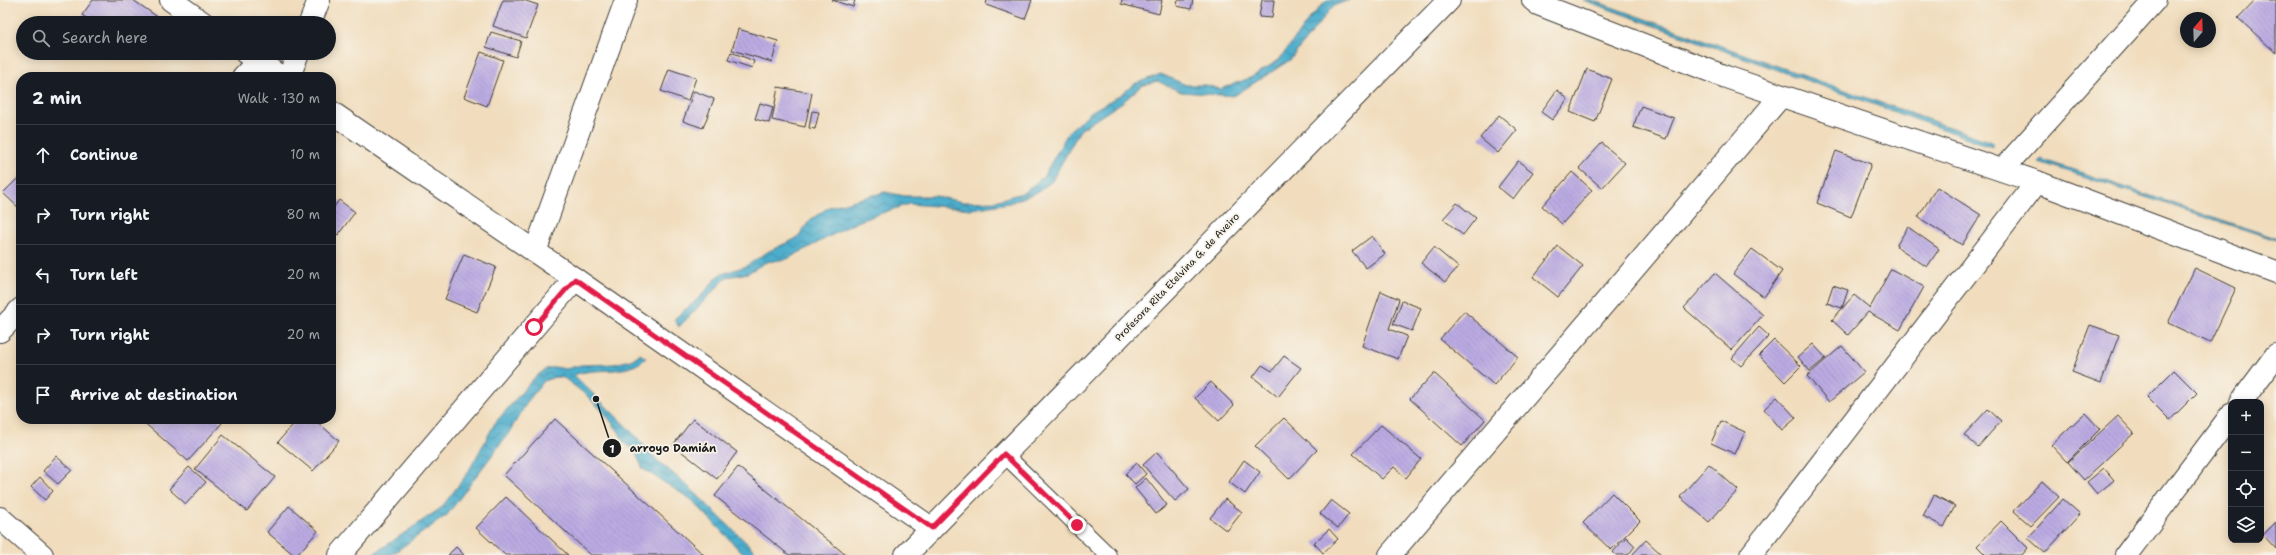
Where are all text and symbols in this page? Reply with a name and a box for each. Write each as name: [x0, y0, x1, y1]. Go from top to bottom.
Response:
north arrow: [2180, 12, 2216, 48]
search box: [16, 16, 336, 60]
icon: search: [30, 27, 52, 49]
text: Search here: [62, 28, 148, 48]
text: 2 min: [32, 87, 82, 109]
text: Walk · 130 m: [238, 90, 320, 107]
icon: ahead: [32, 144, 54, 166]
text: Continue: [70, 145, 138, 165]
text: 10 m: [290, 146, 320, 163]
icon: right: [32, 204, 54, 226]
text: Turn right: [70, 205, 150, 225]
text: 80 m: [286, 206, 320, 223]
street label: Profesora Rita Etelvina G. de Aveiro: [1112, 210, 1242, 344]
icon: left: [32, 264, 54, 286]
text: Turn left: [70, 265, 138, 285]
text: 20 m: [287, 266, 320, 283]
route start: [525, 318, 543, 336]
icon: right: [32, 324, 54, 346]
text: Turn right: [70, 325, 150, 345]
text: 20 m: [287, 326, 320, 343]
icon: arrive: [32, 384, 54, 406]
text: Arrive at destination: [70, 385, 238, 405]
map controls: [2228, 399, 2264, 543]
button: +: [2228, 399, 2264, 435]
button: −: [2228, 435, 2264, 471]
callout: arroyo Damián: [602, 437, 724, 460]
text: 1: [609, 441, 615, 457]
text: arroyo Damián: [630, 441, 717, 456]
button: locate: [2228, 471, 2264, 507]
button: layers: [2228, 507, 2264, 543]
route end: [1068, 516, 1086, 534]

